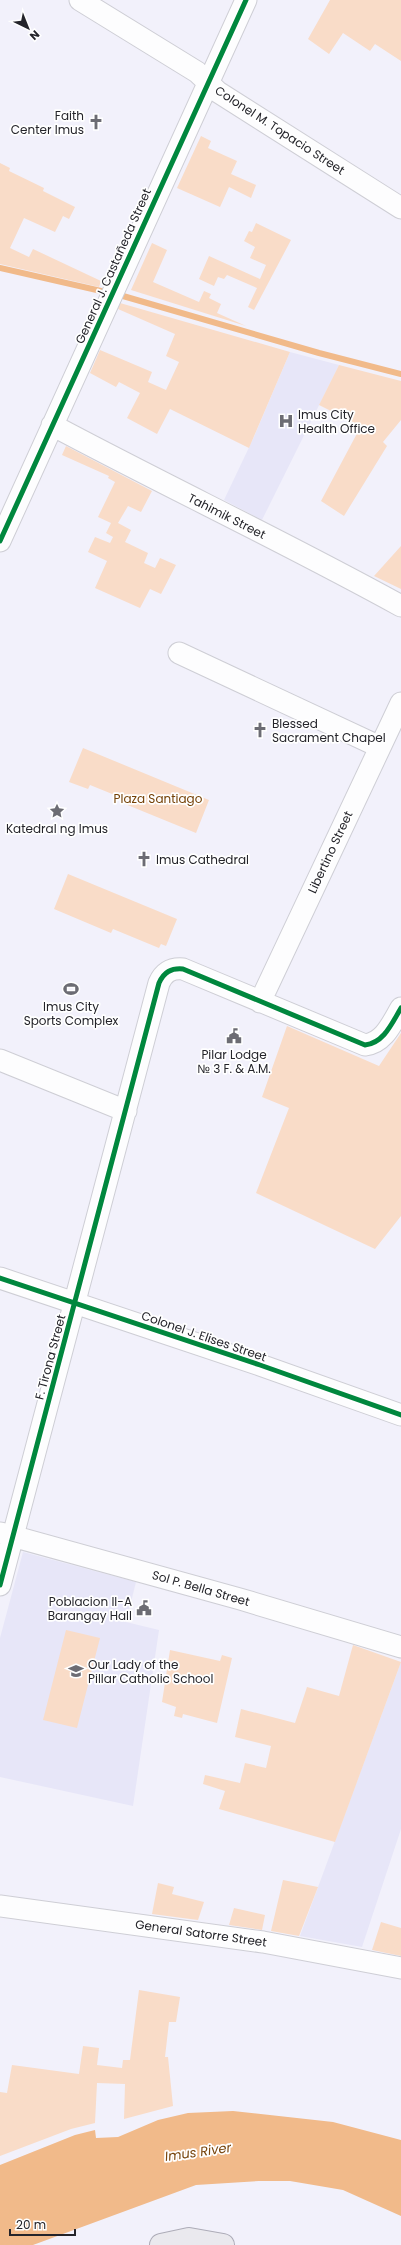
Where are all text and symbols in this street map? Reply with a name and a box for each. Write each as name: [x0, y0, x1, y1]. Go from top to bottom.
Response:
north arrow: [8, 8, 48, 48]
text: N: [26, 27, 43, 44]
street label: Colonel M. Topacio Street: [212, 82, 348, 178]
place label: Faith Center Imus: [11, 107, 84, 138]
church icon: Faith Center Imus: [87, 113, 105, 131]
street label: General J. Castañeda Street: [71, 186, 155, 346]
place label: Imus City Health Office: [298, 406, 375, 437]
hospital icon: Imus City Health Office: [277, 412, 295, 430]
street label: Tahimik Street: [185, 489, 269, 543]
place label: Blessed Sacrament Chapel: [272, 715, 386, 746]
church icon: Blessed Sacrament Chapel: [251, 721, 269, 739]
park label: Plaza Santiago: [114, 790, 203, 807]
place icon: Katedral ng Imus: [48, 802, 66, 820]
street label: Libertino Street: [303, 808, 357, 896]
place label: Katedral ng Imus: [6, 820, 108, 837]
church icon: Imus Cathedral: [135, 850, 153, 868]
place label: Imus Cathedral: [156, 851, 249, 868]
sports icon: Imus City Sports Complex: [62, 980, 80, 998]
place label: Imus City Sports Complex: [24, 998, 119, 1029]
public building icon: Pilar Lodge № 3 F. & A.M.: [225, 1027, 243, 1045]
place label: Pilar Lodge № 3 F. & A.M.: [197, 1046, 271, 1077]
street label: Colonel J. Elises Street: [139, 1307, 269, 1365]
street label: F. Tirona Street: [30, 1313, 70, 1401]
street label: Sol P. Bella Street: [150, 1566, 252, 1610]
place label: Poblacion II-A Barangay Hall: [48, 1593, 132, 1624]
public building icon: Poblacion II-A Barangay Hall: [135, 1599, 153, 1617]
place label: Our Lady of the Pillar Catholic School: [88, 1656, 213, 1687]
school or university icon: Our Lady of the Pillar Catholic School: [67, 1662, 85, 1680]
street label: General Satorre Street: [134, 1915, 268, 1951]
water label: Imus River: [164, 2138, 234, 2166]
scale bar: [10, 2211, 75, 2237]
text: 20 m: [16, 2216, 46, 2233]

